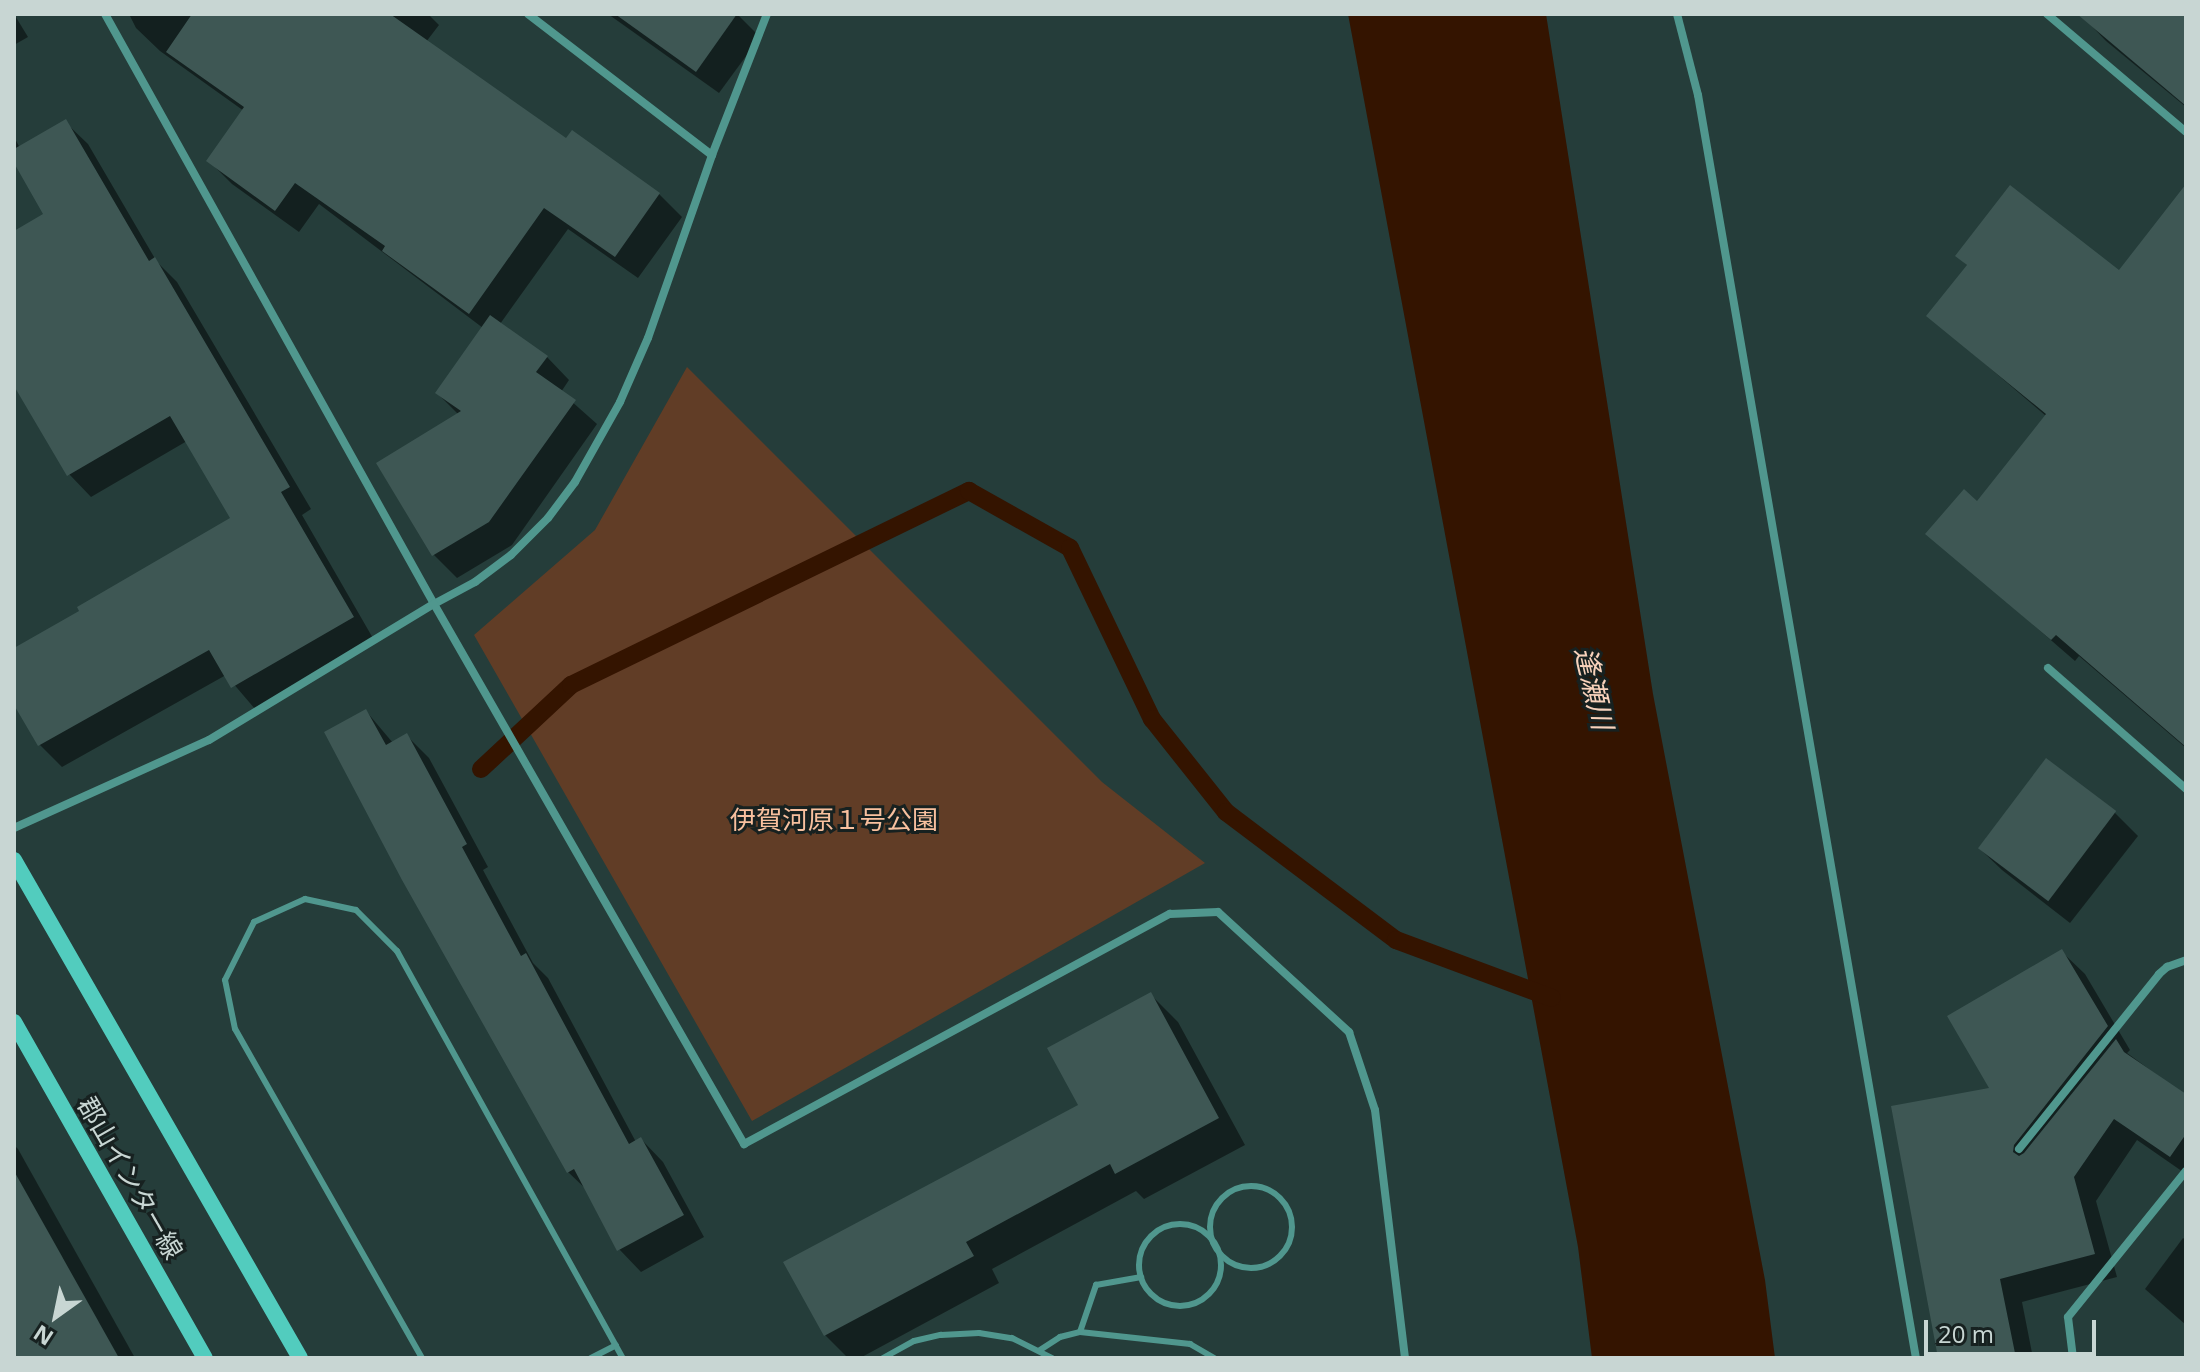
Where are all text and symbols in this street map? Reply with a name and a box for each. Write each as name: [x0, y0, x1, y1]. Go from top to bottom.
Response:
water label: 逢瀬川: [1569, 643, 1621, 733]
park label: 伊賀河原１号公園: [730, 804, 938, 836]
street label: 郡山インター線: [71, 1091, 189, 1265]
north arrow: [16, 1276, 96, 1356]
scale bar: [1928, 1304, 2100, 1354]
text: 20 m: [1938, 1317, 1994, 1350]
text: N: [27, 1319, 59, 1354]

